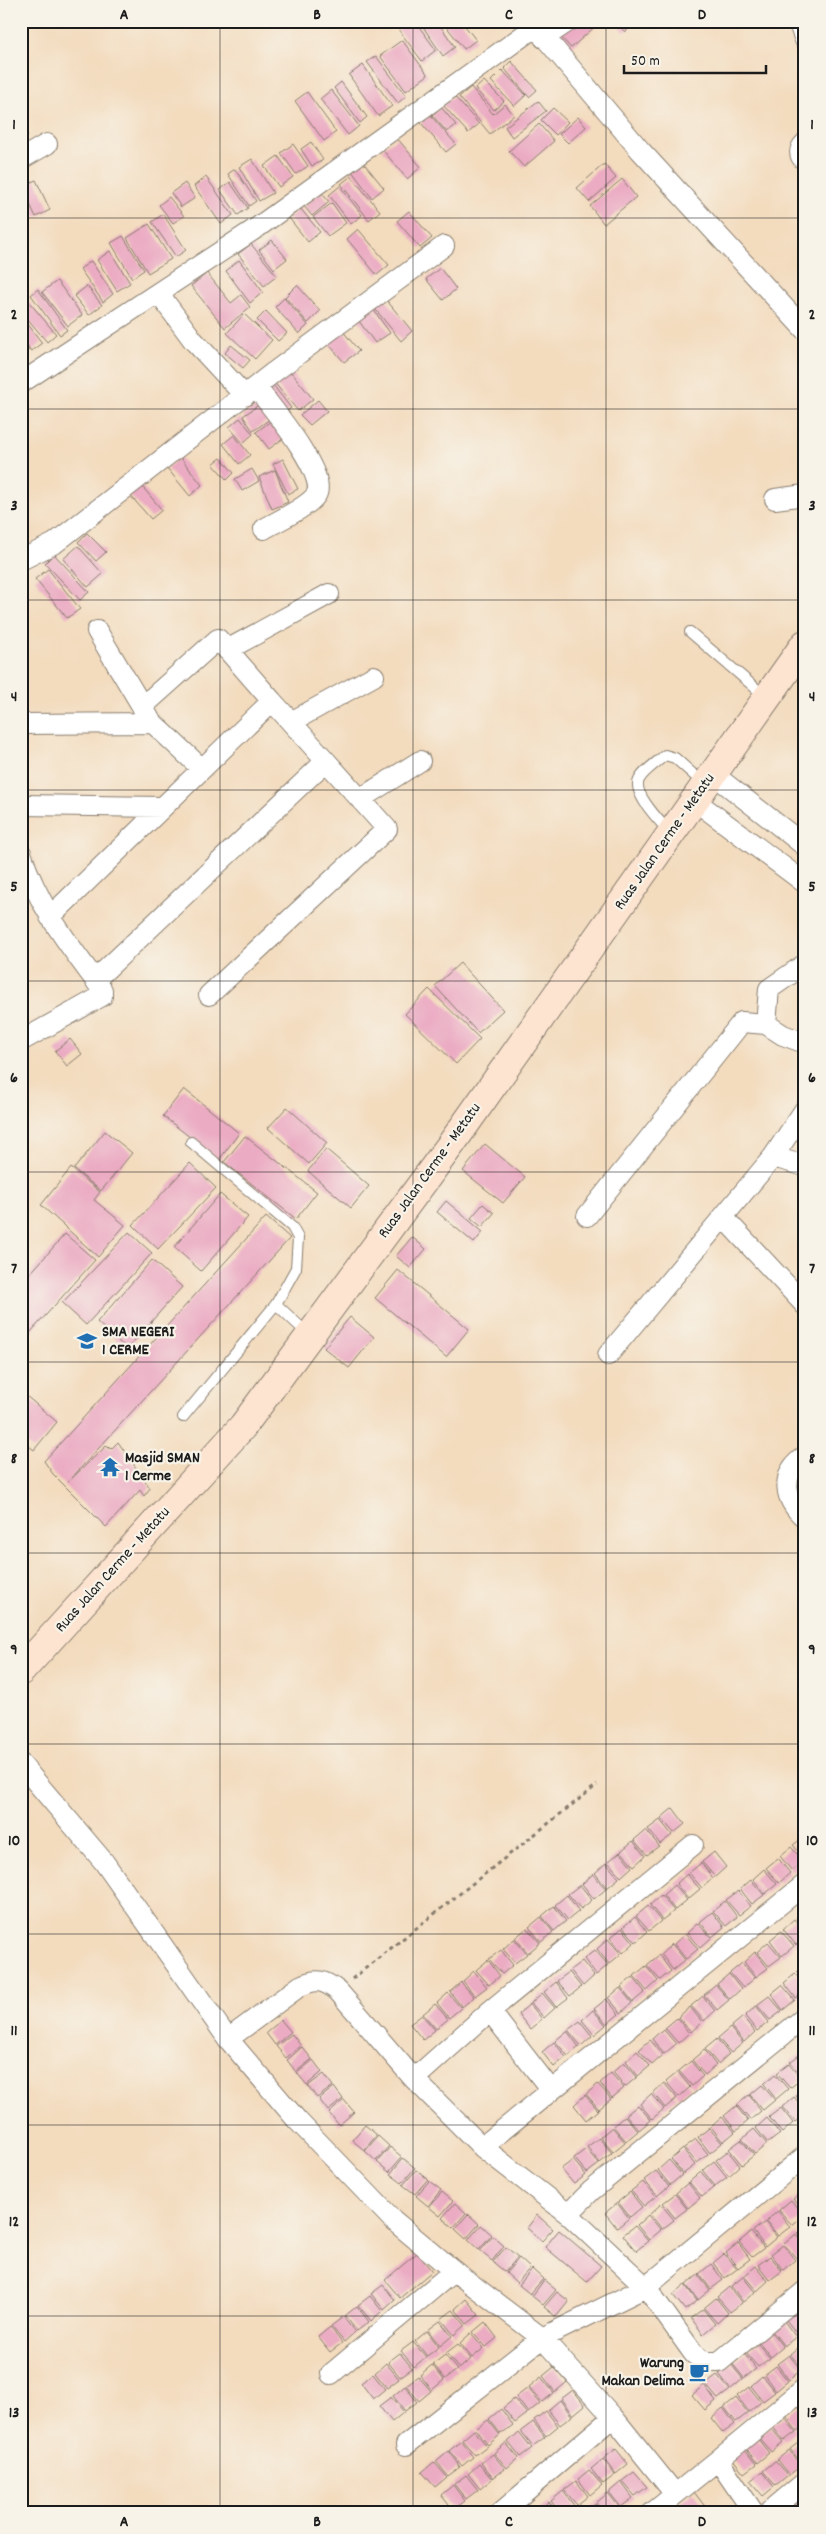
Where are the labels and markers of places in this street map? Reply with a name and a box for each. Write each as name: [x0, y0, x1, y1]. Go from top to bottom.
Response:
place label: SMA NEGERI 1 CERME: [102, 1321, 175, 1362]
school or university icon: SMA NEGERI 1 CERME: [76, 1330, 98, 1352]
place label: Masjid SMAN 1 Cerme: [125, 1447, 200, 1488]
temple icon: Masjid SMAN 1 Cerme: [99, 1456, 121, 1478]
place label: Warung Makan Delima: [601, 2352, 685, 2393]
cafe icon: Warung Makan Delima: [688, 2361, 710, 2383]

